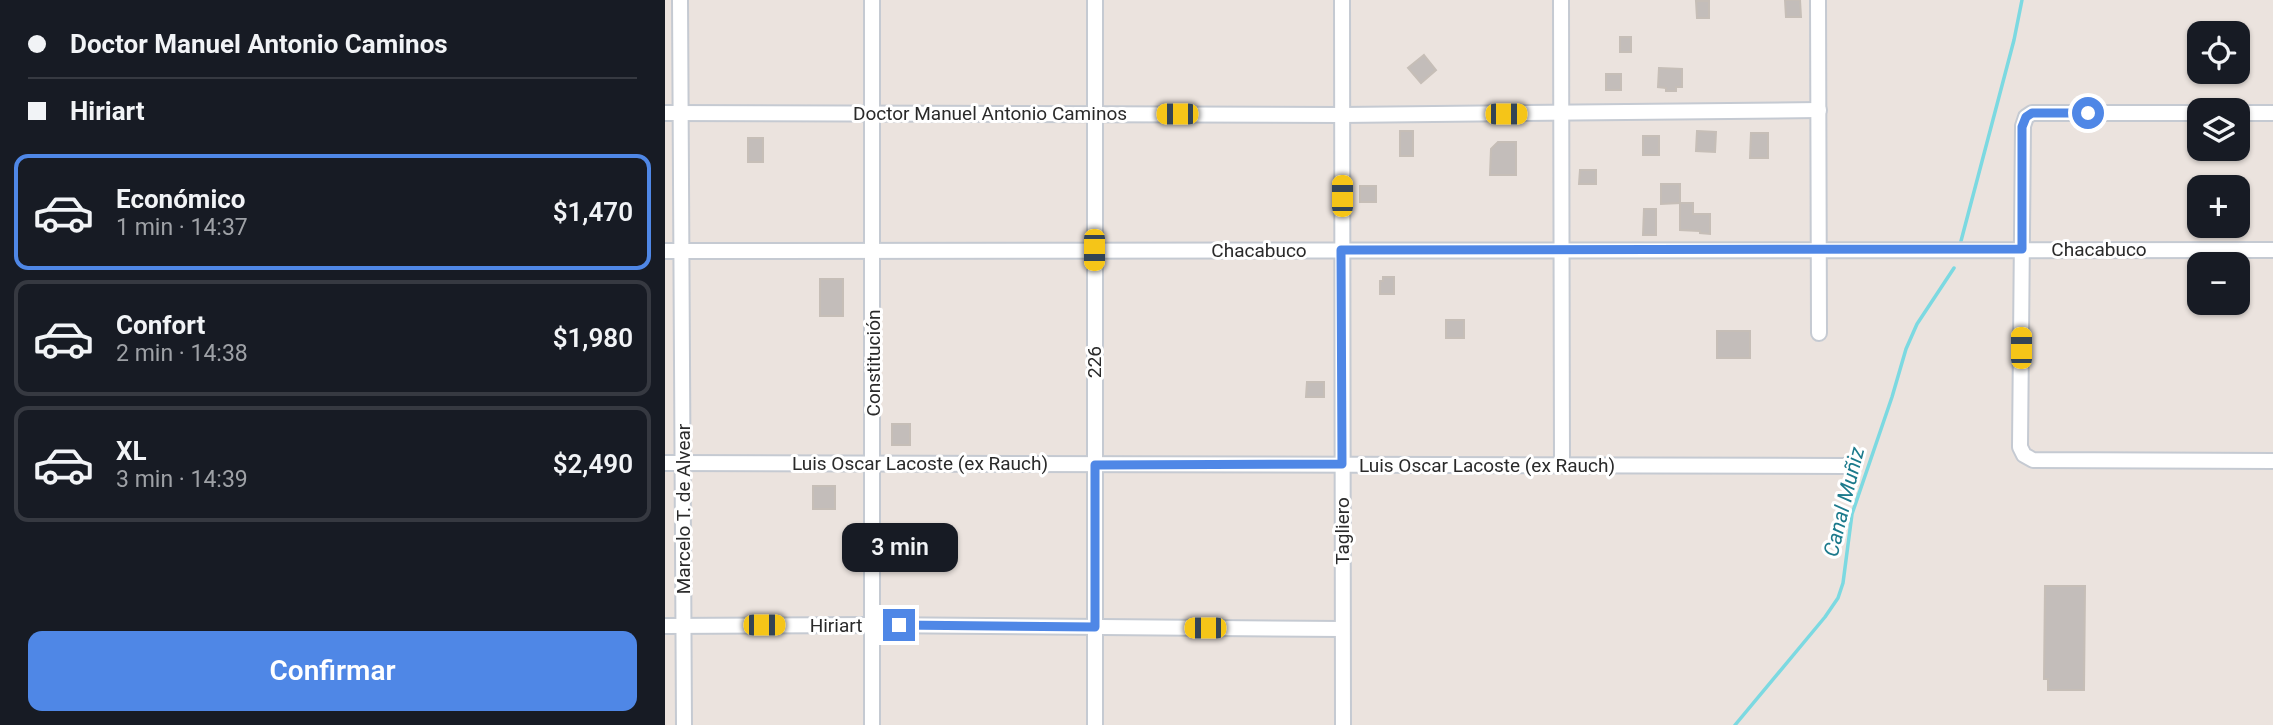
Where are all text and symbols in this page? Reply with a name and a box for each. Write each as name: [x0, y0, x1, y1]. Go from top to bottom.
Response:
map controls: [2187, 21, 2250, 315]
button: locate: [2187, 21, 2250, 84]
text: Doctor Manuel Antonio Caminos: [70, 29, 448, 59]
text: Hiriart: [70, 96, 145, 126]
route start: [2072, 97, 2104, 129]
button: layers: [2187, 98, 2250, 161]
street label: Doctor Manuel Antonio Caminos: [853, 102, 1127, 125]
car: [1157, 104, 1199, 125]
car: [1486, 104, 1528, 125]
car: [1332, 175, 1353, 217]
button: +: [2187, 175, 2250, 238]
icon: car: [32, 181, 95, 244]
text: Económico: [116, 184, 245, 214]
text: $1,470: [553, 197, 633, 227]
text: 1 min · 14:37: [116, 214, 248, 241]
car: [1084, 229, 1105, 271]
street label: Chacabuco: [2051, 238, 2147, 261]
street label: Chacabuco: [1211, 239, 1307, 262]
button: −: [2187, 252, 2250, 315]
icon: car: [32, 307, 95, 370]
text: Confort: [116, 310, 205, 340]
street label: Constitución: [862, 310, 885, 416]
text: $1,980: [553, 323, 633, 353]
car: [2011, 327, 2032, 369]
text: 2 min · 14:38: [116, 340, 248, 367]
street label: 226: [1083, 346, 1106, 378]
street label: Marcelo T. de Alvear: [672, 423, 695, 594]
icon: car: [32, 433, 95, 496]
text: XL: [116, 436, 147, 466]
water label: Canal Muñiz: [1819, 445, 1869, 559]
text: $2,490: [553, 449, 633, 479]
street label: Luis Oscar Lacoste (ex Rauch): [792, 452, 1048, 475]
street label: Luis Oscar Lacoste (ex Rauch): [1359, 454, 1615, 477]
text: 3 min · 14:39: [116, 466, 248, 493]
street label: Tagliero: [1331, 497, 1354, 565]
callout: 3 min: [841, 524, 957, 572]
text: 3 min: [871, 534, 929, 561]
route end: [883, 609, 915, 641]
street label: Hiriart: [810, 614, 862, 637]
car: [744, 615, 786, 636]
car: [1185, 618, 1227, 639]
button: Confirmar: [28, 631, 637, 711]

